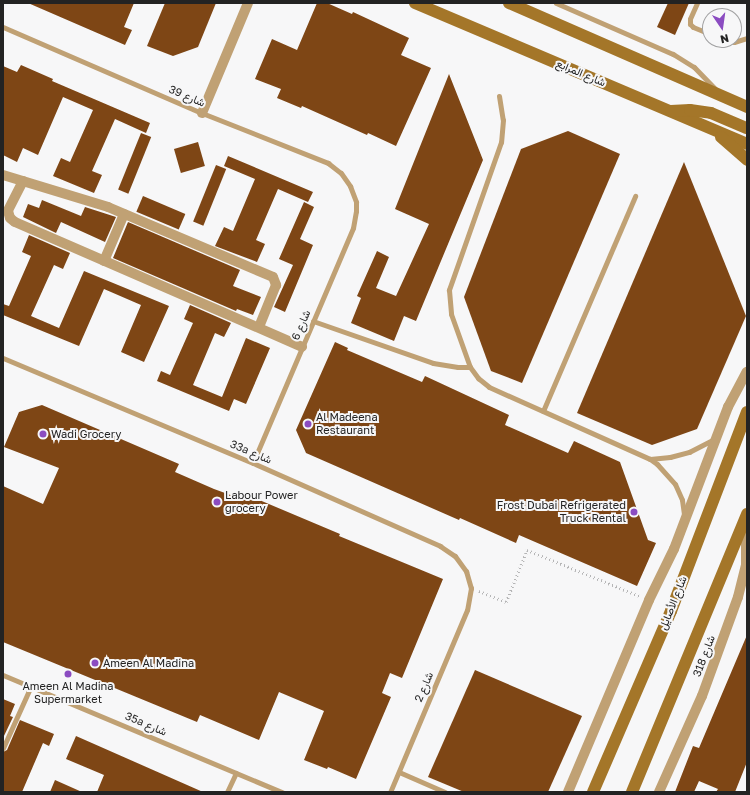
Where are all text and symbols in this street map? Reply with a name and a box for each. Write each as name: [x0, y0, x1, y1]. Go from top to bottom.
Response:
north arrow: [702, 8, 742, 48]
text: N: [719, 32, 730, 46]
street label: شارع المرابع: [554, 57, 608, 89]
street label: شارع 39: [167, 83, 207, 109]
street label: شارع 6: [289, 308, 313, 342]
place label: Al Madeena Restaurant: [316, 411, 378, 437]
marker: Al Madeena Restaurant: [303, 419, 313, 429]
place label: Wadi Grocery: [51, 427, 121, 441]
marker: Wadi Grocery: [38, 429, 48, 439]
street label: 33a شارع: [228, 437, 274, 467]
place label: Labour Power grocery: [225, 489, 298, 515]
marker: Labour Power grocery: [212, 497, 222, 507]
place label: Frost Dubai Refrigerated Truck Rental: [497, 499, 626, 525]
marker: Frost Dubai Refrigerated Truck Rental: [629, 507, 639, 517]
street label: شارع الأصايل: [656, 574, 690, 632]
street label: شارع 318: [690, 633, 718, 679]
place label: Ameen Al Madina: [103, 656, 194, 670]
marker: Ameen Al Madina: [90, 658, 100, 668]
marker: Ameen Al Madina Supermarket: [63, 669, 73, 679]
street label: شارع 2: [412, 670, 436, 704]
place label: Ameen Al Madina Supermarket: [22, 680, 114, 706]
street label: 35a شارع: [123, 709, 169, 739]

